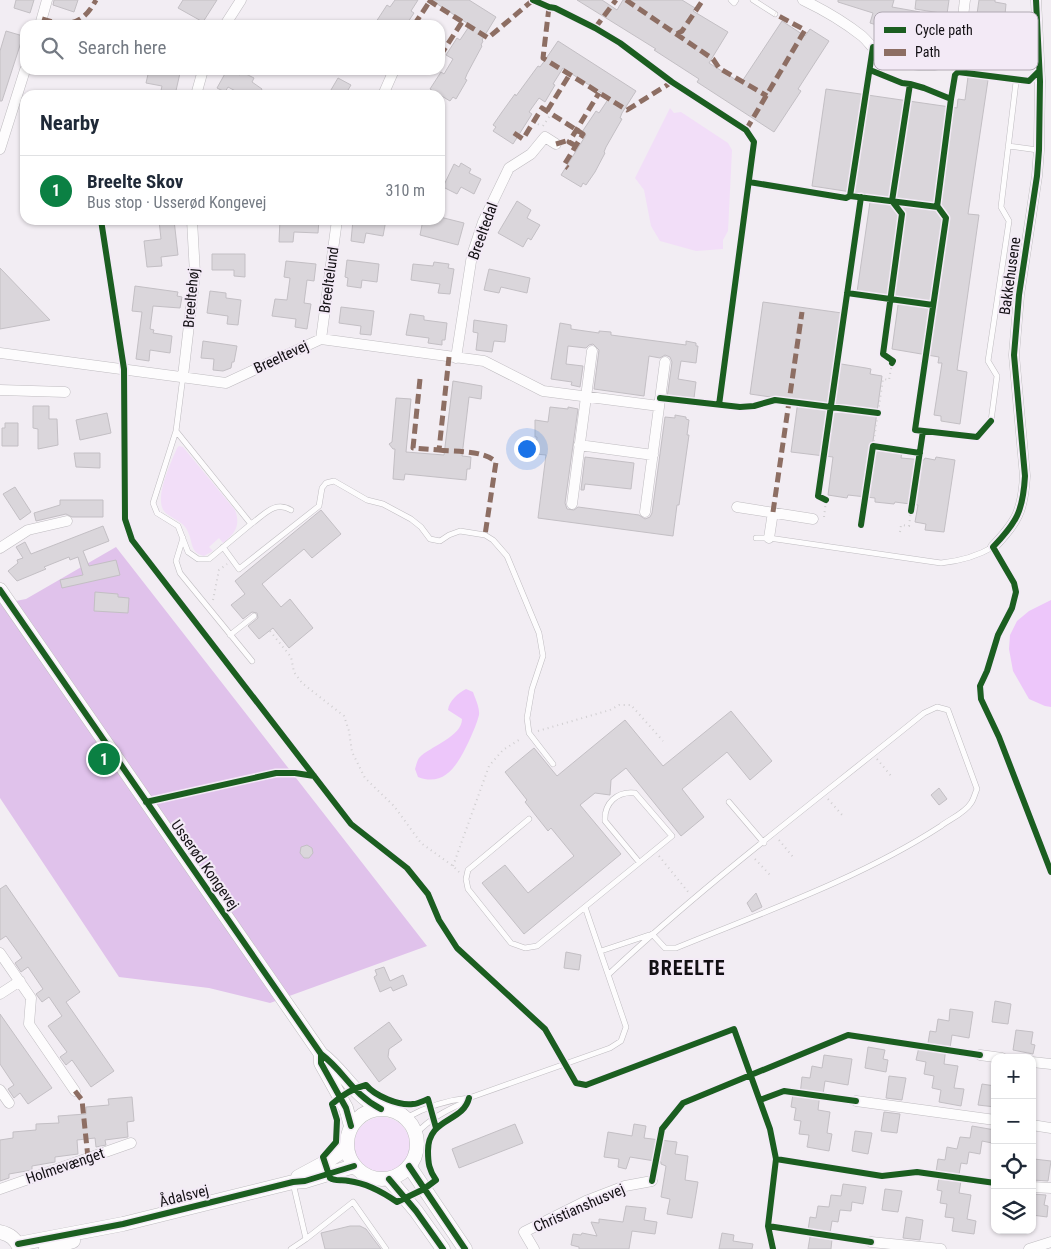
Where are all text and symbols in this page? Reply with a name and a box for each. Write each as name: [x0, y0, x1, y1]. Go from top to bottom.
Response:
legend: [874, 12, 1038, 70]
search box: [20, 20, 445, 75]
text: Cycle path: [915, 22, 973, 38]
icon: search: [38, 34, 66, 62]
text: Search here: [78, 36, 166, 59]
text: Path: [915, 44, 940, 60]
text: Nearby: [40, 111, 99, 135]
text: Breelte Skov: [87, 170, 183, 193]
text: 1: [52, 181, 60, 200]
text: 310 m: [386, 181, 425, 200]
text: Bus stop · Usserød Kongevej: [87, 193, 266, 212]
street label: Breeltedal: [464, 200, 502, 262]
street label: Bakkehusene: [996, 236, 1024, 316]
street label: Breeltelund: [315, 246, 343, 314]
street label: Breeltehøj: [179, 267, 203, 329]
street label: Breeltevej: [251, 337, 311, 377]
your location: [514, 436, 540, 462]
pin: 1: [88, 740, 120, 778]
street label: Usserød Kongevej: [167, 816, 243, 914]
district label: BREELTE: [648, 956, 726, 980]
map controls: [991, 1054, 1036, 1234]
button: +: [991, 1054, 1036, 1099]
button: −: [991, 1099, 1036, 1144]
street label: Holmevænget: [23, 1144, 107, 1188]
button: locate: [991, 1144, 1036, 1189]
street label: Christianshusvej: [531, 1180, 627, 1236]
street label: Ådalsvej: [157, 1181, 211, 1211]
button: layers: [991, 1189, 1036, 1234]

